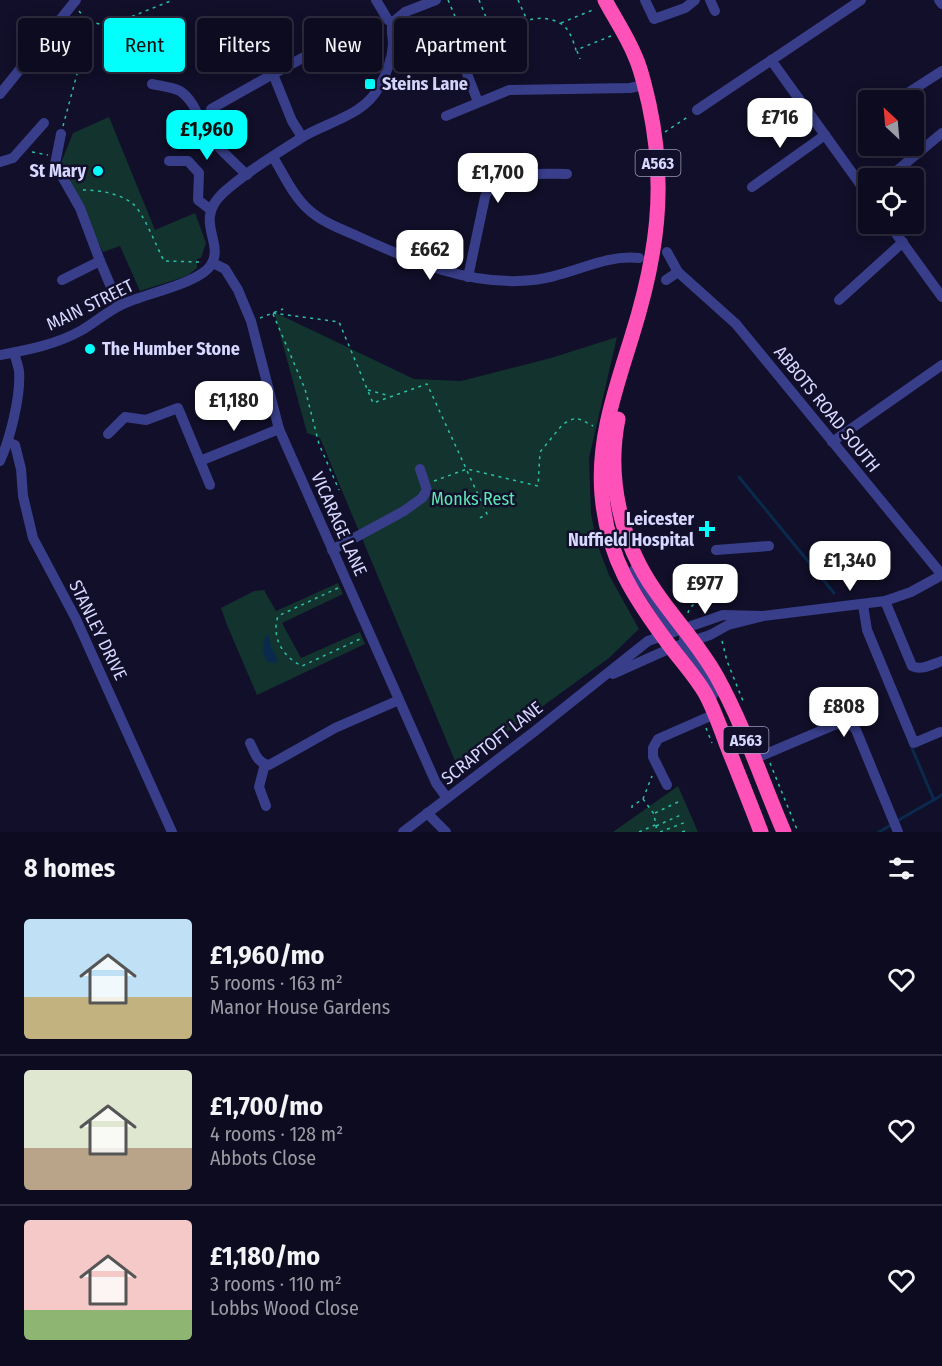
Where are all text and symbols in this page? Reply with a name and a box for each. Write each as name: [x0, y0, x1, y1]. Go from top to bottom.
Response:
chip: Buy: [18, 18, 92, 72]
chip: Rent: [104, 18, 185, 72]
chip: Filters: [197, 18, 292, 72]
chip: New: [304, 18, 382, 72]
chip: Apartment: [394, 18, 527, 72]
place label: Steins Lane: [382, 73, 468, 95]
marker: Steins Lane: [363, 77, 377, 91]
north arrow: [858, 90, 924, 156]
map controls: [858, 90, 924, 234]
pin: £716: [744, 98, 816, 149]
text: £716: [761, 105, 799, 129]
pin: £1,960: [158, 110, 256, 161]
text: £1,960: [180, 117, 234, 141]
road number: A563: [636, 150, 680, 176]
pin: £1,700: [449, 153, 547, 204]
place label: St Mary: [30, 160, 86, 182]
text: £1,700: [472, 160, 524, 184]
marker: St Mary: [91, 164, 105, 178]
button: locate: [858, 168, 924, 234]
pin: £662: [394, 230, 466, 281]
text: £662: [410, 237, 450, 261]
street label: MAIN STREET: [43, 274, 138, 336]
place label: The Humber Stone: [102, 338, 240, 360]
street label: ABBOTS ROAD SOUTH: [769, 341, 885, 477]
marker: The Humber Stone: [83, 342, 97, 356]
pin: £1,180: [185, 381, 283, 432]
text: £1,180: [209, 388, 259, 412]
street label: VICARAGE LANE: [306, 469, 372, 579]
park label: Monks Rest: [431, 488, 515, 510]
place label: Leicester Nuffield Hospital: [568, 508, 694, 551]
marker: Leicester Nuffield Hospital: [698, 520, 716, 538]
pin: £1,340: [801, 541, 899, 592]
text: £1,340: [823, 548, 877, 572]
pin: £977: [669, 564, 741, 615]
text: £977: [687, 571, 723, 595]
street label: STANLEY DRIVE: [64, 576, 132, 684]
pin: £808: [808, 687, 880, 738]
text: £808: [823, 694, 865, 718]
street label: SCRAPTOFT LANE: [437, 697, 547, 789]
road number: A563: [724, 727, 768, 753]
icon: filters: [885, 852, 918, 885]
text: 8 homes: [24, 853, 115, 884]
text: £1,960/mo: [210, 940, 325, 971]
icon: home: [72, 943, 144, 1015]
icon: heart: [885, 963, 918, 996]
text: 5 rooms · 163 m²: [210, 971, 343, 995]
text: Manor House Gardens: [210, 995, 390, 1019]
text: £1,700/mo: [210, 1091, 323, 1122]
icon: home: [72, 1094, 144, 1166]
icon: heart: [885, 1114, 918, 1147]
text: 4 rooms · 128 m²: [210, 1122, 343, 1146]
text: Abbots Close: [210, 1146, 316, 1170]
text: £1,180/mo: [210, 1241, 320, 1272]
icon: home: [72, 1244, 144, 1316]
icon: heart: [885, 1264, 918, 1297]
text: 3 rooms · 110 m²: [210, 1272, 342, 1296]
text: Lobbs Wood Close: [210, 1296, 359, 1320]

